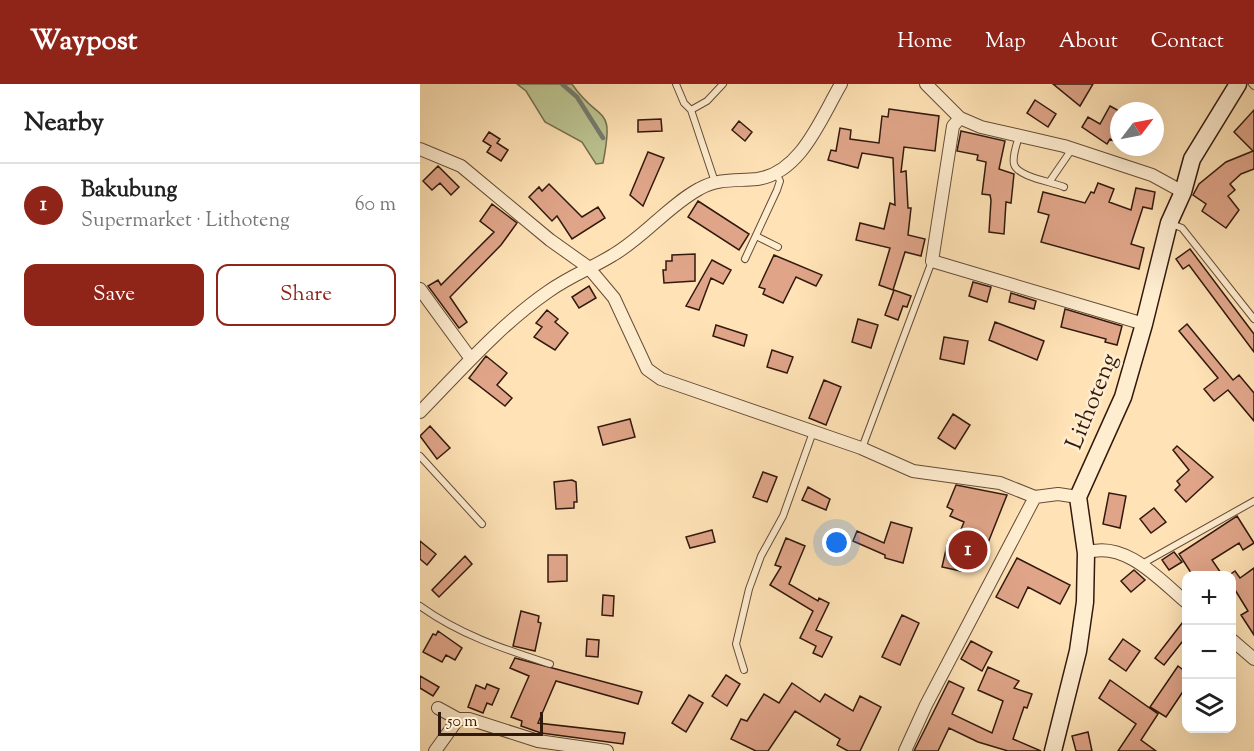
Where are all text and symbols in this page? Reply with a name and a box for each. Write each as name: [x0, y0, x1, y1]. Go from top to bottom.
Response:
text: Waypost: [30, 22, 137, 62]
text: Home: [897, 27, 952, 57]
text: Map: [985, 27, 1026, 57]
text: About: [1059, 27, 1118, 57]
text: Contact: [1151, 27, 1224, 57]
north arrow: [1110, 102, 1164, 156]
text: Nearby: [24, 105, 104, 142]
text: Bakubung: [81, 175, 177, 207]
text: 1: [40, 191, 47, 220]
text: 60 m: [355, 191, 396, 220]
text: Supermarket · Lithoteng: [81, 207, 290, 236]
button: Save: [24, 264, 204, 326]
button: Share: [216, 264, 396, 326]
street label: Lithoteng: [1058, 348, 1128, 455]
your location: [822, 528, 851, 557]
pin: 1: [948, 528, 988, 572]
map controls: [1182, 571, 1236, 733]
button: +: [1182, 571, 1236, 625]
button: −: [1182, 625, 1236, 679]
button: layers: [1182, 679, 1236, 733]
scale bar: [438, 709, 543, 736]
text: 50 m: [447, 711, 478, 734]

